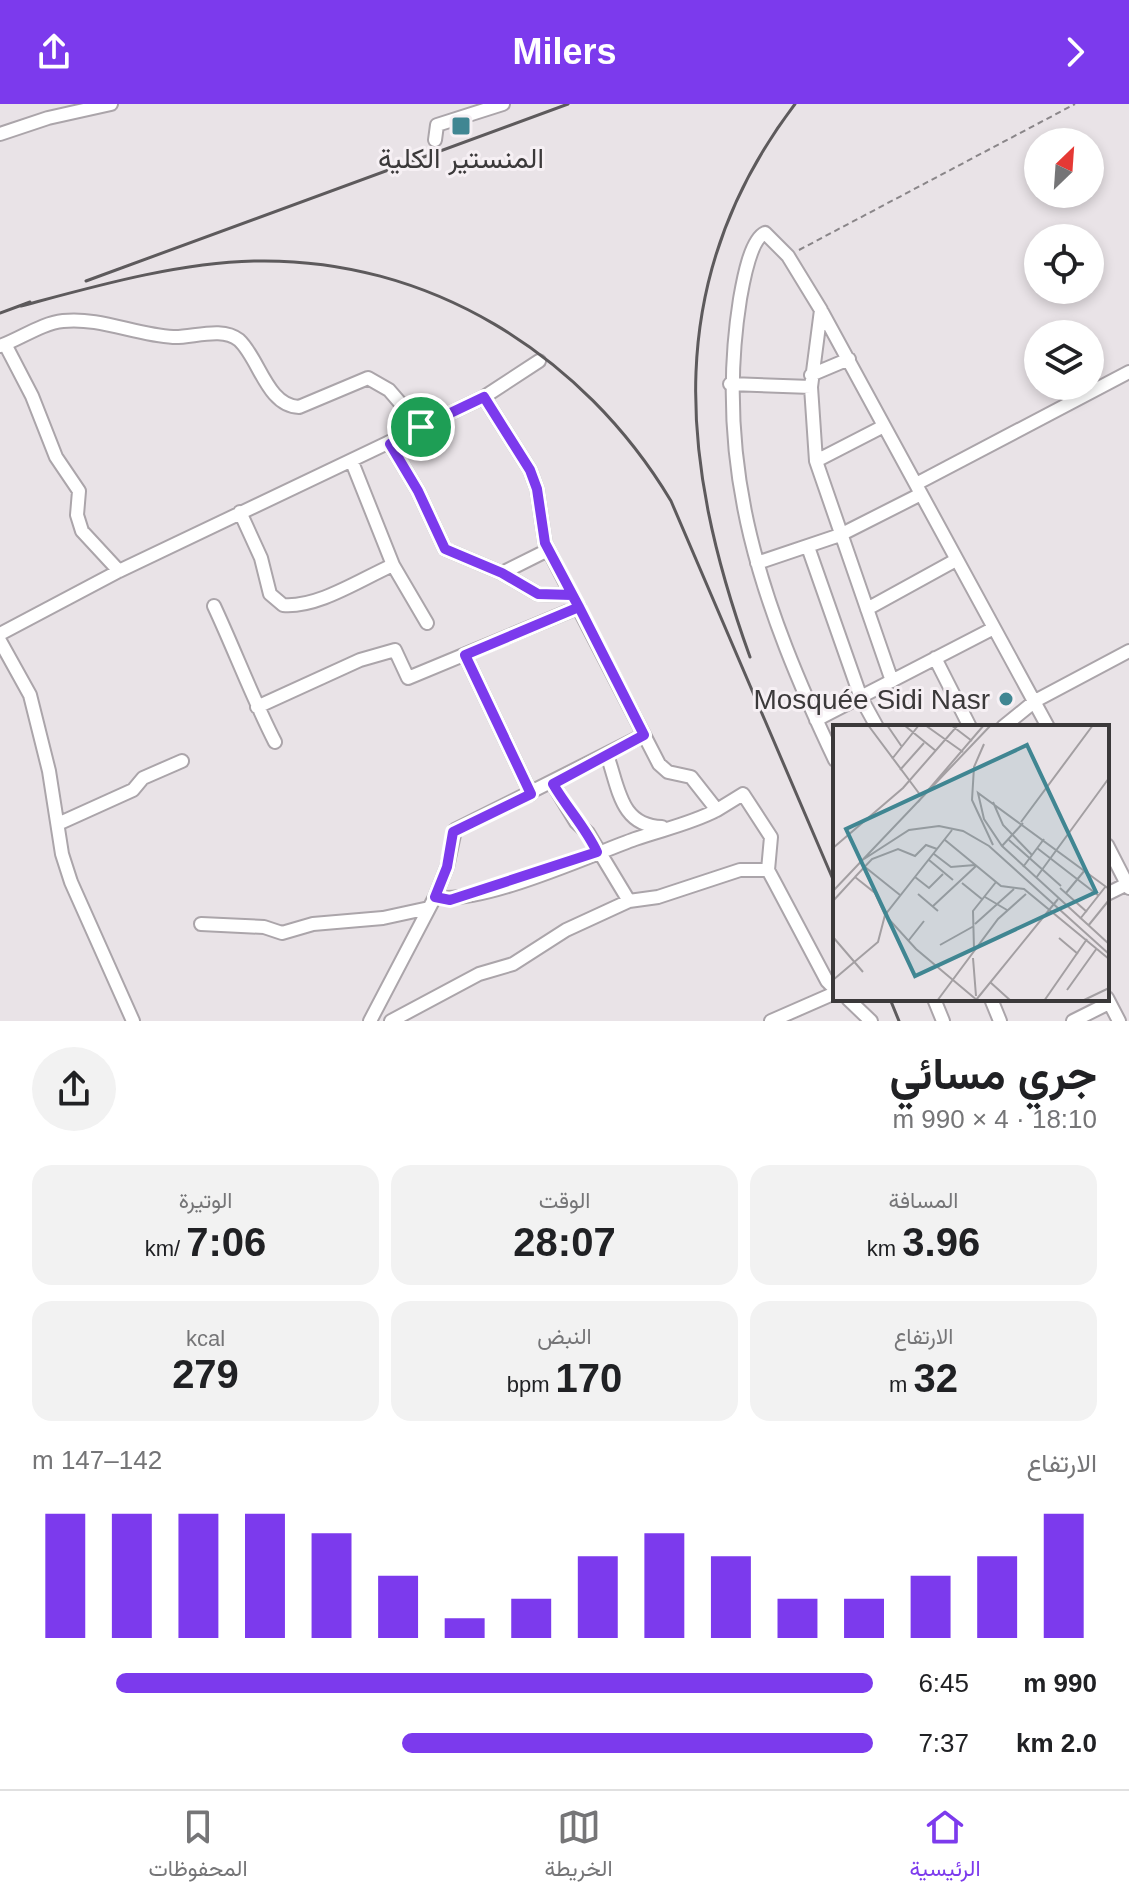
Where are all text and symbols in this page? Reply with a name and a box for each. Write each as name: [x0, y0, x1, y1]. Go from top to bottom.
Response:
icon: share: [32, 30, 76, 74]
icon: forward: [1053, 30, 1097, 74]
text: Milers: [512, 31, 617, 72]
marker: المنستير الكلية: [450, 115, 472, 137]
north arrow: [1024, 128, 1104, 208]
map controls: [1024, 128, 1104, 400]
place label: المنستير الكلية: [378, 143, 544, 176]
button: locate: [1024, 224, 1104, 304]
button: layers: [1024, 320, 1104, 400]
pin: [387, 393, 455, 461]
icon: arrive: [399, 405, 443, 449]
place label: Mosquée Sidi Nasr: [753, 684, 990, 715]
marker: Mosquée Sidi Nasr: [997, 690, 1015, 708]
inset map: [833, 725, 1109, 1001]
button: share: [32, 1047, 116, 1131]
text: جري مسائي: [890, 1049, 1097, 1098]
text: 18:10 · 4 × 990 m: [892, 1104, 1097, 1134]
text: الوتيرة: [179, 1188, 232, 1213]
text: الوقت: [539, 1188, 590, 1213]
text: المسافة: [889, 1188, 958, 1213]
text: 7:06: [186, 1220, 266, 1264]
text: 28:07: [513, 1220, 616, 1264]
text: 3.96: [902, 1220, 980, 1264]
text: /km: [145, 1236, 186, 1261]
text: km: [867, 1236, 902, 1261]
text: النبض: [537, 1324, 592, 1349]
text: الارتفاع: [894, 1324, 953, 1349]
text: kcal: [186, 1326, 225, 1351]
text: 279: [172, 1352, 239, 1396]
text: 170: [556, 1356, 622, 1400]
text: 32: [913, 1356, 958, 1400]
text: bpm: [507, 1372, 556, 1397]
text: m: [889, 1372, 913, 1397]
text: 142–147 m: [32, 1445, 162, 1475]
text: الارتفاع: [1026, 1448, 1097, 1478]
text: 6:45: [918, 1668, 969, 1698]
text: 990 m: [1023, 1668, 1097, 1698]
text: 7:37: [918, 1728, 969, 1758]
text: 2.0 km: [1016, 1728, 1097, 1758]
tab: المحفوظات: [148, 1805, 248, 1888]
tab: الخريطة: [544, 1805, 613, 1888]
tab: الرئيسية: [909, 1805, 981, 1888]

